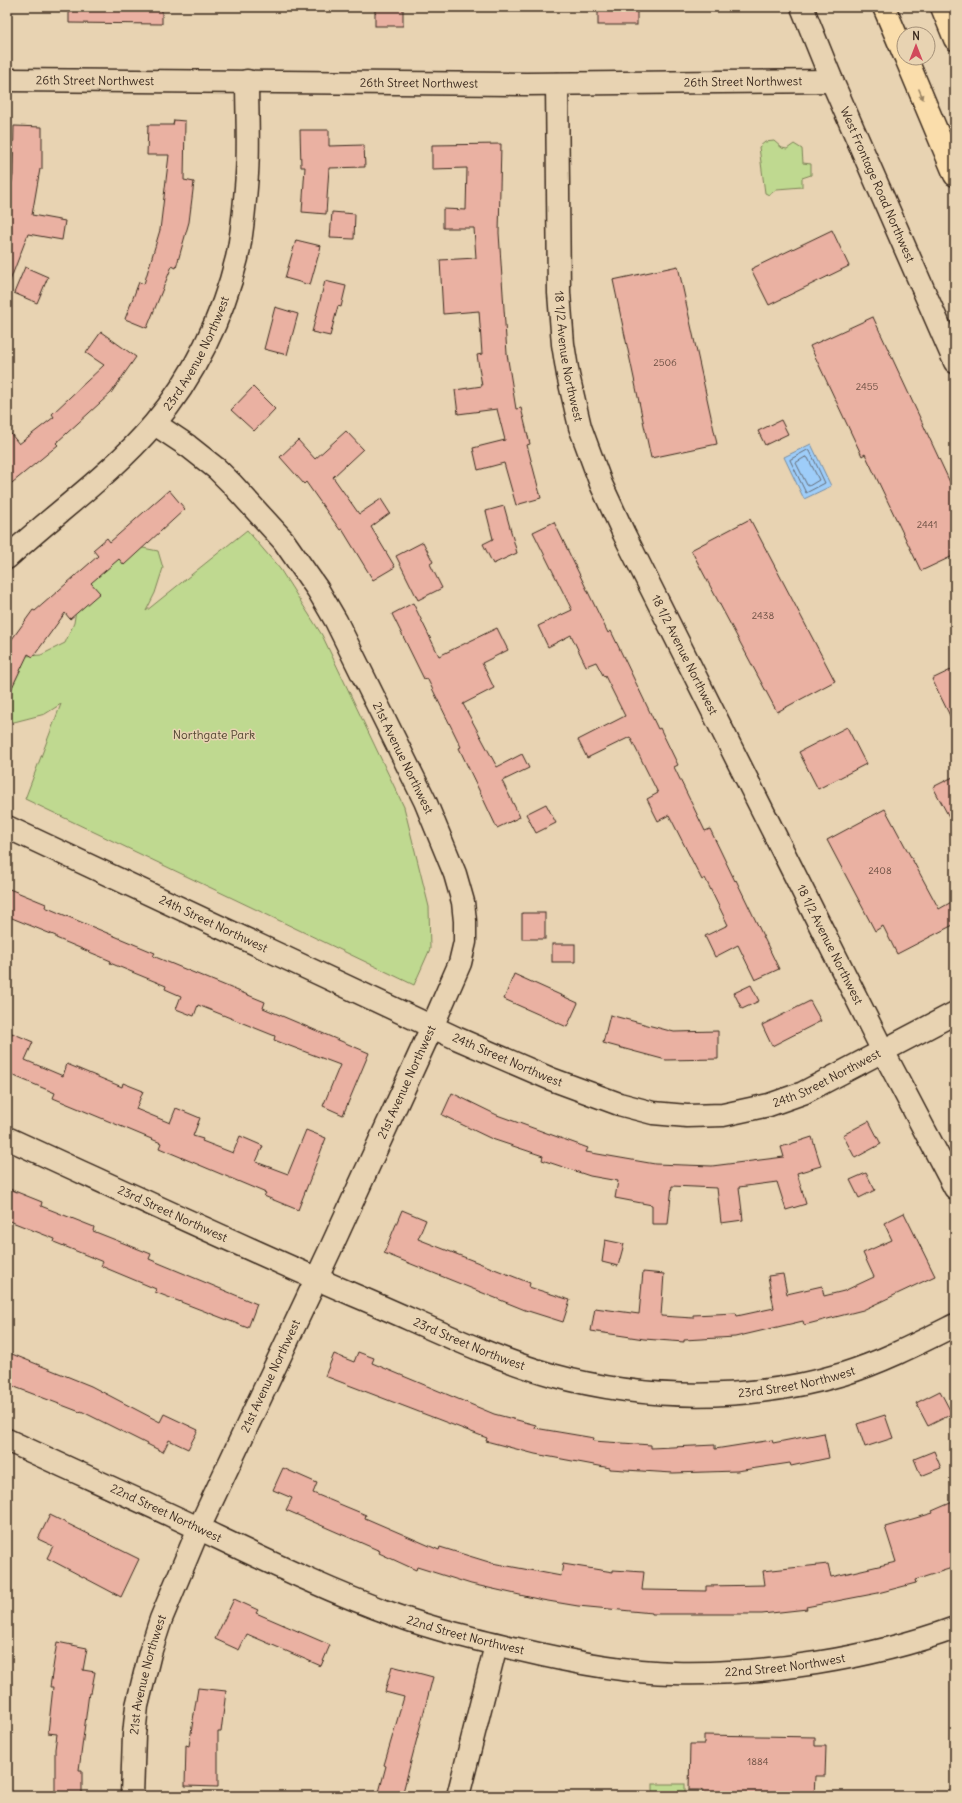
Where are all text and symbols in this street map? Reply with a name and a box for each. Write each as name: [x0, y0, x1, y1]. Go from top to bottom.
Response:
north arrow: [896, 26, 936, 66]
text: N: [912, 29, 920, 43]
street label: 26th Street Northwest: [36, 72, 154, 88]
street label: 26th Street Northwest: [684, 73, 802, 89]
street label: 26th Street Northwest: [360, 75, 478, 91]
one-way arrow: [918, 88, 924, 99]
street label: West Frontage Road Northwest: [837, 104, 918, 264]
street label: 18 1/2 Avenue Northwest: [552, 290, 587, 423]
street label: 23rd Avenue Northwest: [160, 294, 232, 413]
house number: 2506: [653, 356, 677, 369]
house number: 2455: [856, 380, 879, 393]
house number: 2441: [917, 518, 937, 531]
street label: 18 1/2 Avenue Northwest: [649, 592, 721, 717]
house number: 2438: [752, 609, 775, 622]
street label: 21st Avenue Northwest: [370, 699, 437, 816]
park label: Northgate Park: [173, 727, 255, 742]
house number: 2408: [868, 864, 892, 877]
street label: 18 1/2 Avenue Northwest: [794, 882, 867, 1007]
street label: 24th Street Northwest: [157, 892, 270, 955]
street label: 21st Avenue Northwest: [374, 1023, 439, 1141]
street label: 24th Street Northwest: [450, 1029, 565, 1090]
street label: 24th Street Northwest: [771, 1046, 883, 1110]
street label: 23rd Street Northwest: [115, 1182, 230, 1245]
street label: 23rd Street Northwest: [411, 1314, 527, 1373]
street label: 21st Avenue Northwest: [237, 1317, 303, 1435]
street label: 23rd Street Northwest: [737, 1363, 857, 1400]
street label: 22nd Street Northwest: [108, 1480, 224, 1545]
street label: 21st Avenue Northwest: [126, 1612, 169, 1735]
street label: 22nd Street Northwest: [405, 1612, 526, 1657]
street label: 22nd Street Northwest: [724, 1650, 846, 1679]
house number: 1884: [747, 1755, 769, 1768]

